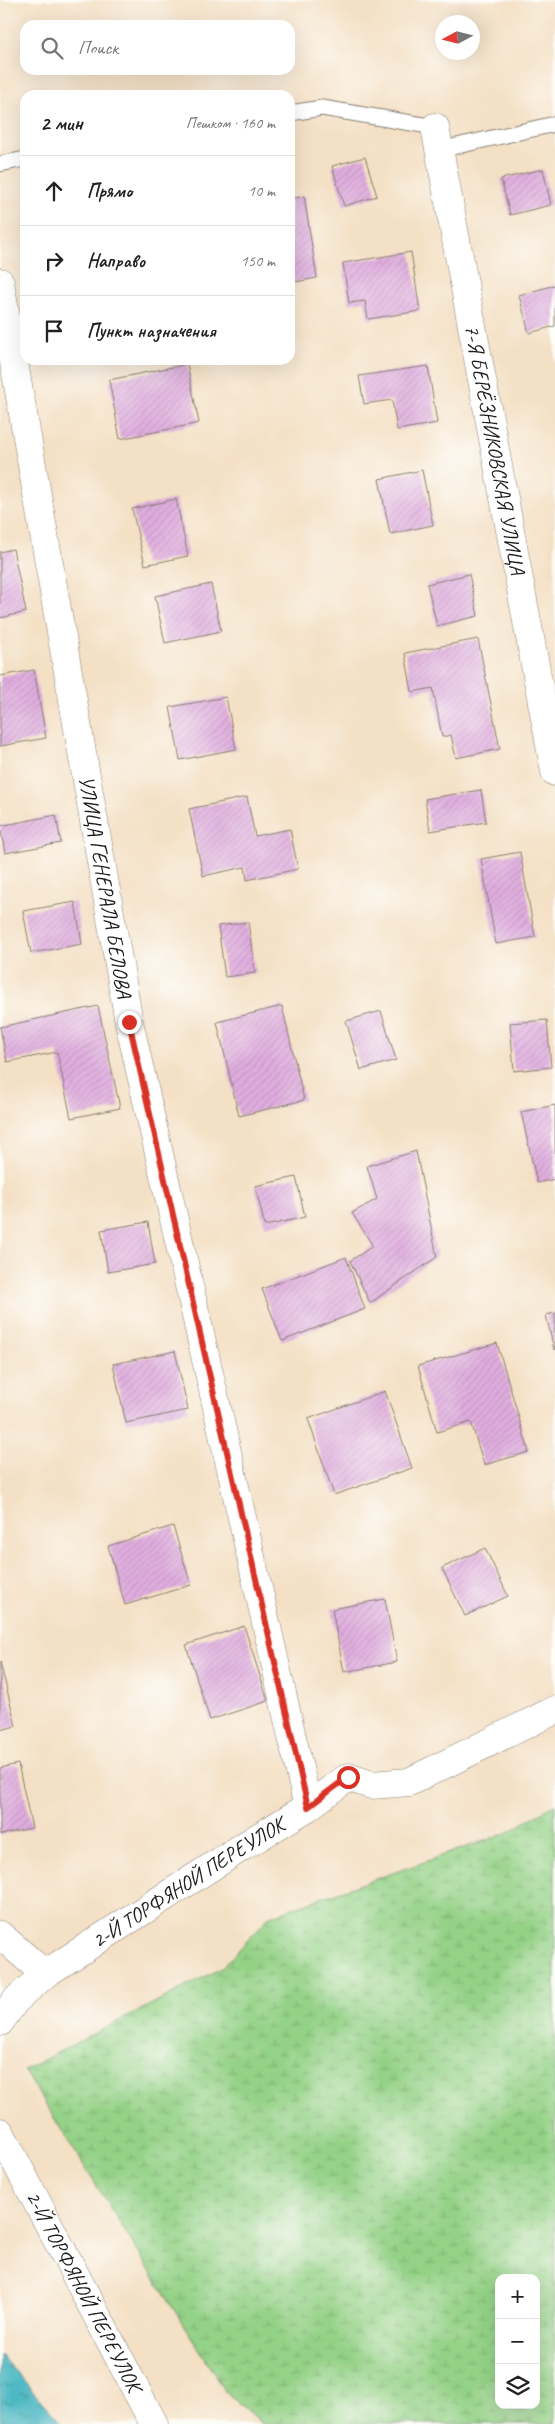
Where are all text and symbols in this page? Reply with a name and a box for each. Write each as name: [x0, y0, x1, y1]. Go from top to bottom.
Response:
north arrow: [435, 15, 480, 60]
search box: [20, 20, 295, 75]
icon: search: [38, 34, 66, 62]
text: Поиск: [78, 36, 118, 60]
text: 2 мин: [40, 110, 83, 136]
text: Пешком · 160 m: [186, 113, 275, 133]
icon: ahead: [40, 177, 68, 205]
text: Прямо: [87, 179, 132, 203]
text: 10 m: [248, 181, 275, 201]
icon: right: [40, 247, 68, 275]
text: Направо: [87, 249, 145, 273]
text: 150 m: [241, 251, 275, 271]
icon: arrive: [40, 317, 68, 345]
text: Пункт назначения: [87, 319, 216, 343]
street label: 7-Я БЕРЁЗНИКОВСКАЯ УЛИЦА: [459, 322, 531, 578]
street label: УЛИЦА ГЕНЕРАЛА БЕЛОВА: [73, 774, 138, 1001]
route end: [118, 1011, 141, 1034]
route start: [337, 1766, 360, 1789]
street label: 2-Й ТОРФЯНОЙ ПЕРЕУЛОК: [87, 1809, 293, 1953]
street label: 2-Й ТОРФЯНОЙ ПЕРЕУЛОК: [20, 2186, 150, 2400]
map controls: [495, 2274, 540, 2409]
button: +: [495, 2274, 540, 2319]
button: −: [495, 2319, 540, 2364]
button: layers: [495, 2364, 540, 2409]

